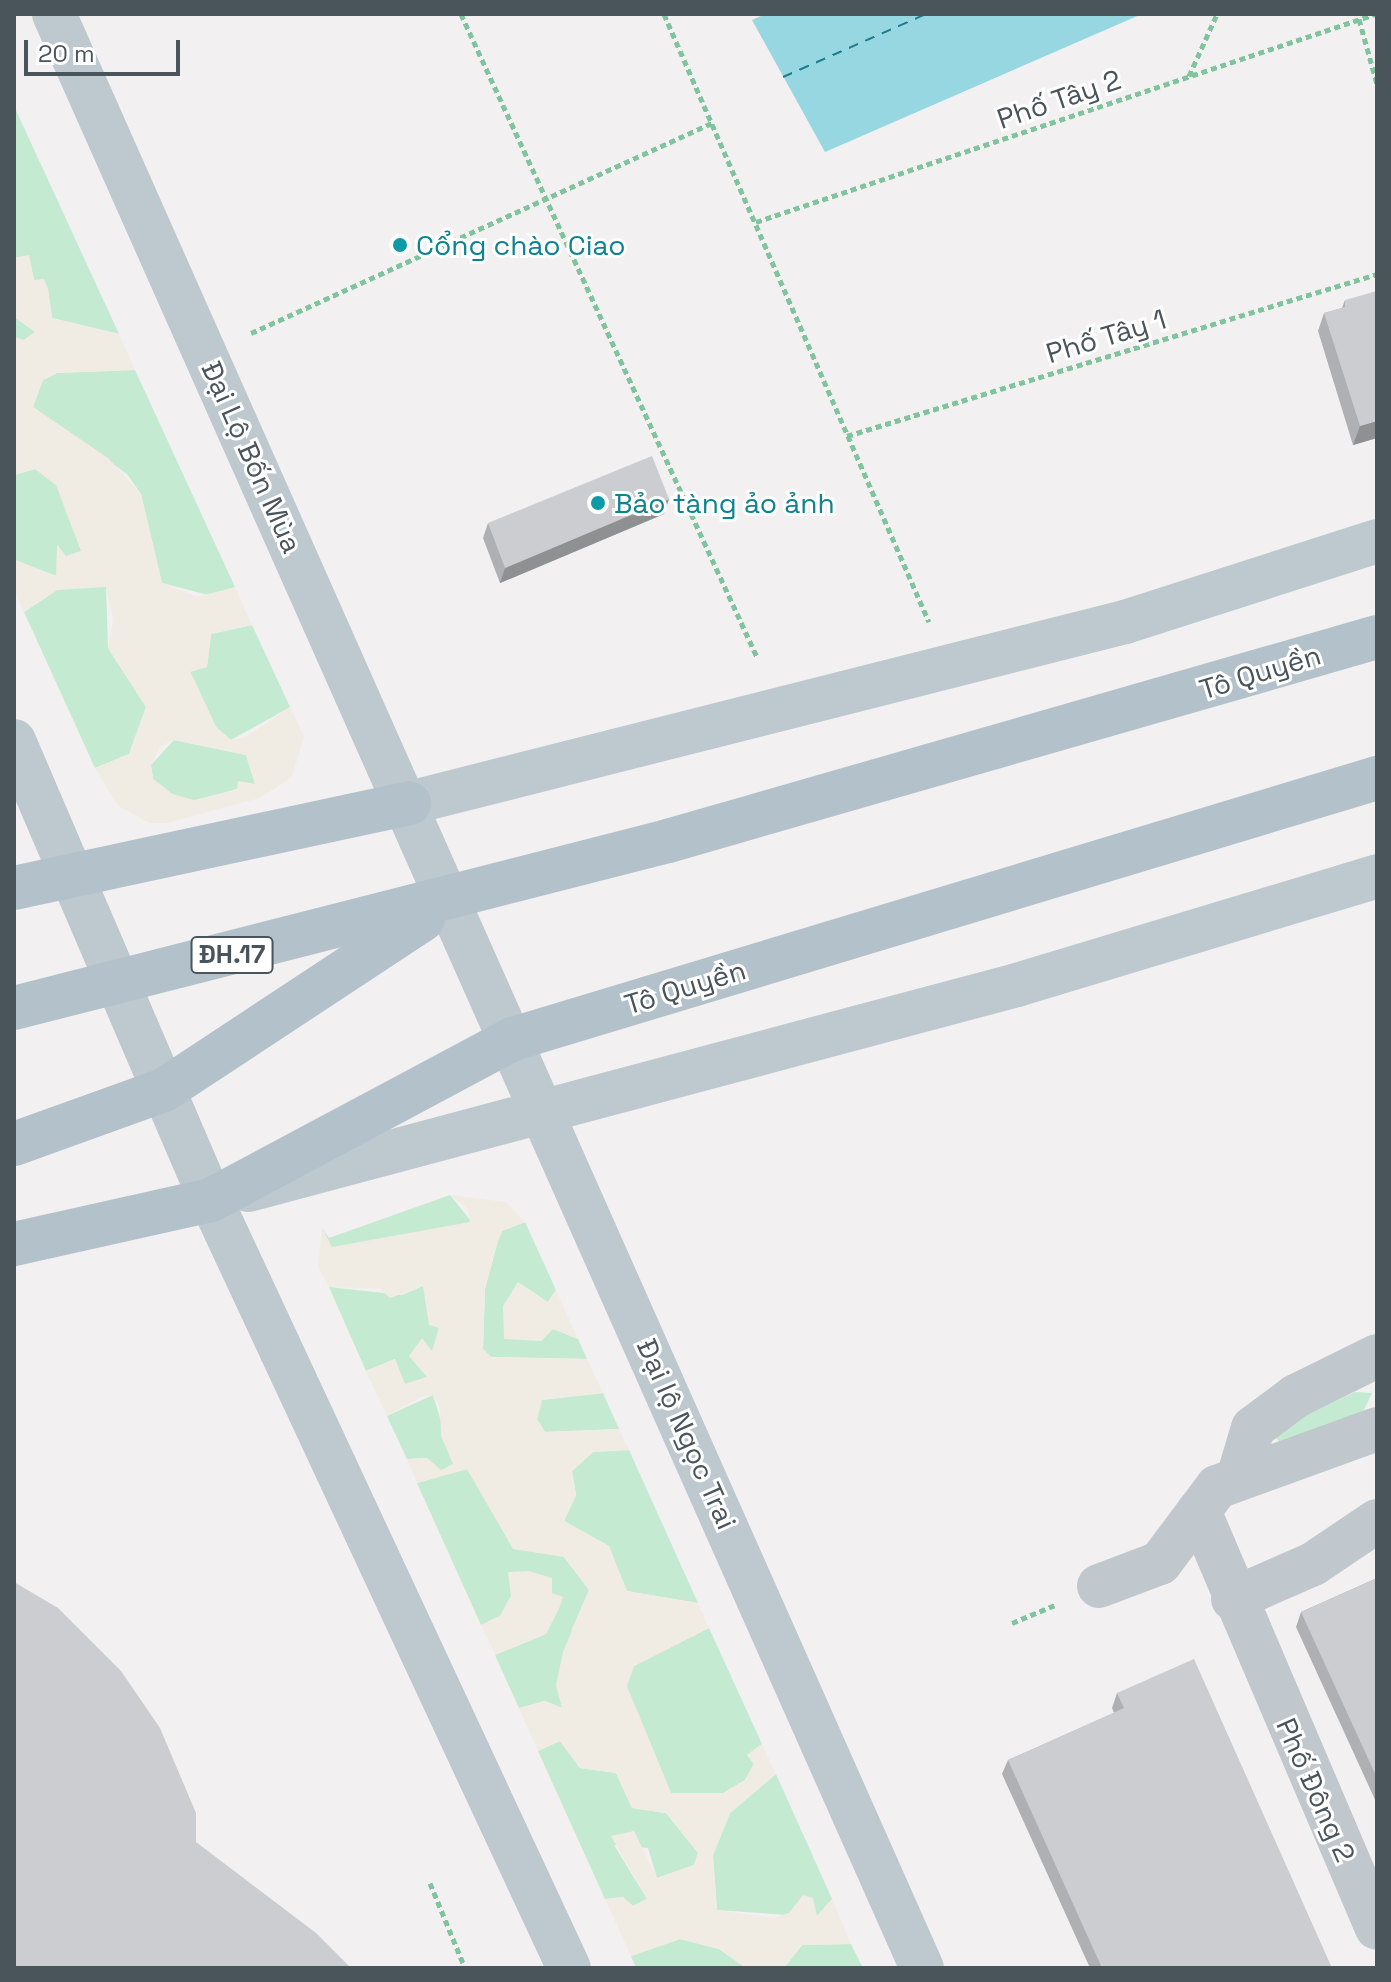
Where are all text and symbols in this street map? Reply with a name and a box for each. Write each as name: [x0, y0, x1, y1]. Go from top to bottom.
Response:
scale bar: [28, 24, 184, 74]
text: 20 m: [38, 38, 95, 69]
street label: Phố Tây 2: [992, 62, 1126, 136]
place label: Cổng chào Ciao: [416, 228, 626, 262]
marker: Cổng chào Ciao: [391, 236, 409, 254]
street label: Phố Tây 1: [1042, 302, 1170, 370]
street label: Đại Lộ Bốn Mùa: [195, 356, 309, 558]
place label: Bảo tàng ảo ảnh: [614, 486, 835, 520]
marker: Bảo tàng ảo ảnh: [589, 494, 607, 512]
street label: Tô Quyền: [1195, 638, 1325, 706]
road number: ĐH.17: [190, 933, 274, 977]
street label: Tô Quyền: [620, 953, 750, 1021]
street label: Đại lộ Ngọc Trai: [630, 1333, 744, 1535]
street label: Phố Đông 2: [1269, 1713, 1363, 1867]

